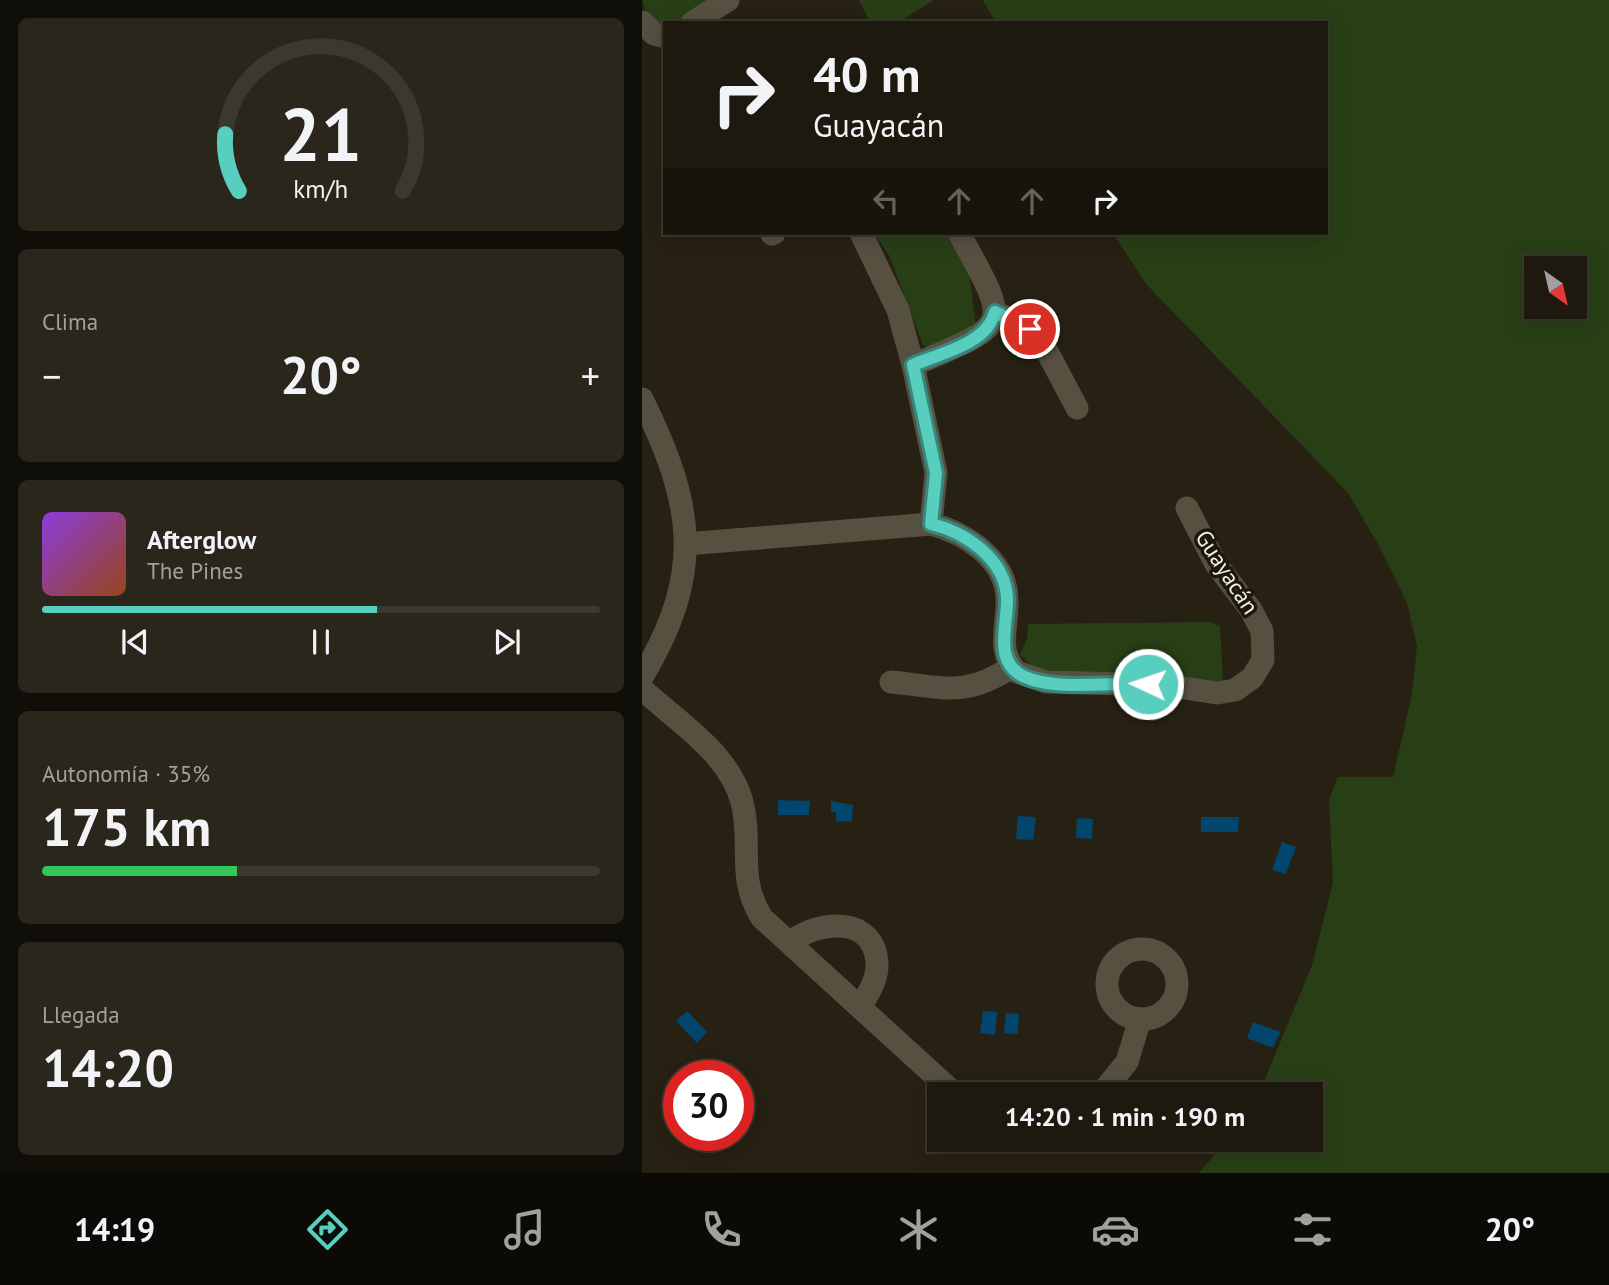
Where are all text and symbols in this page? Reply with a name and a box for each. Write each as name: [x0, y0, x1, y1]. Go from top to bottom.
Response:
text: 40 m: [813, 42, 920, 106]
icon: right: [698, 49, 789, 140]
text: 21: [280, 87, 362, 181]
text: Guayacán: [813, 104, 944, 146]
text: km/h: [294, 172, 348, 204]
icon: left: [867, 182, 905, 220]
icon: ahead: [940, 182, 978, 220]
icon: ahead: [1013, 182, 1051, 220]
icon: right: [1086, 182, 1124, 220]
north arrow: [1524, 256, 1587, 318]
map controls: [1524, 256, 1587, 319]
pin: [1000, 299, 1060, 359]
text: Clima: [42, 307, 98, 336]
icon: arrive: [1011, 310, 1049, 348]
text: 20°: [280, 341, 362, 408]
text: −: [42, 351, 61, 400]
text: +: [581, 351, 600, 400]
text: Afterglow: [147, 523, 256, 556]
street label: Guayacán: [1190, 524, 1265, 619]
text: The Pines: [147, 556, 243, 585]
icon: previous: [116, 623, 154, 661]
icon: pause: [302, 623, 340, 661]
icon: next: [488, 623, 526, 661]
position arrow: [1111, 647, 1185, 721]
text: Autonomía · 35%: [42, 759, 210, 788]
text: 175 km: [42, 793, 211, 860]
text: Llegada: [42, 1000, 120, 1029]
text: 14:20: [42, 1034, 174, 1101]
speed limit sign: 30: [663, 1060, 754, 1151]
text: 14:20 · 1 min · 190 m: [1005, 1100, 1245, 1133]
icon: directions: [303, 1205, 352, 1254]
icon: music: [500, 1205, 549, 1254]
icon: phone: [697, 1205, 746, 1254]
icon: climate: [894, 1205, 943, 1254]
icon: car: [1091, 1205, 1140, 1254]
icon: filters: [1288, 1205, 1337, 1254]
text: 14:19: [74, 1208, 155, 1250]
text: 20°: [1485, 1208, 1535, 1250]

